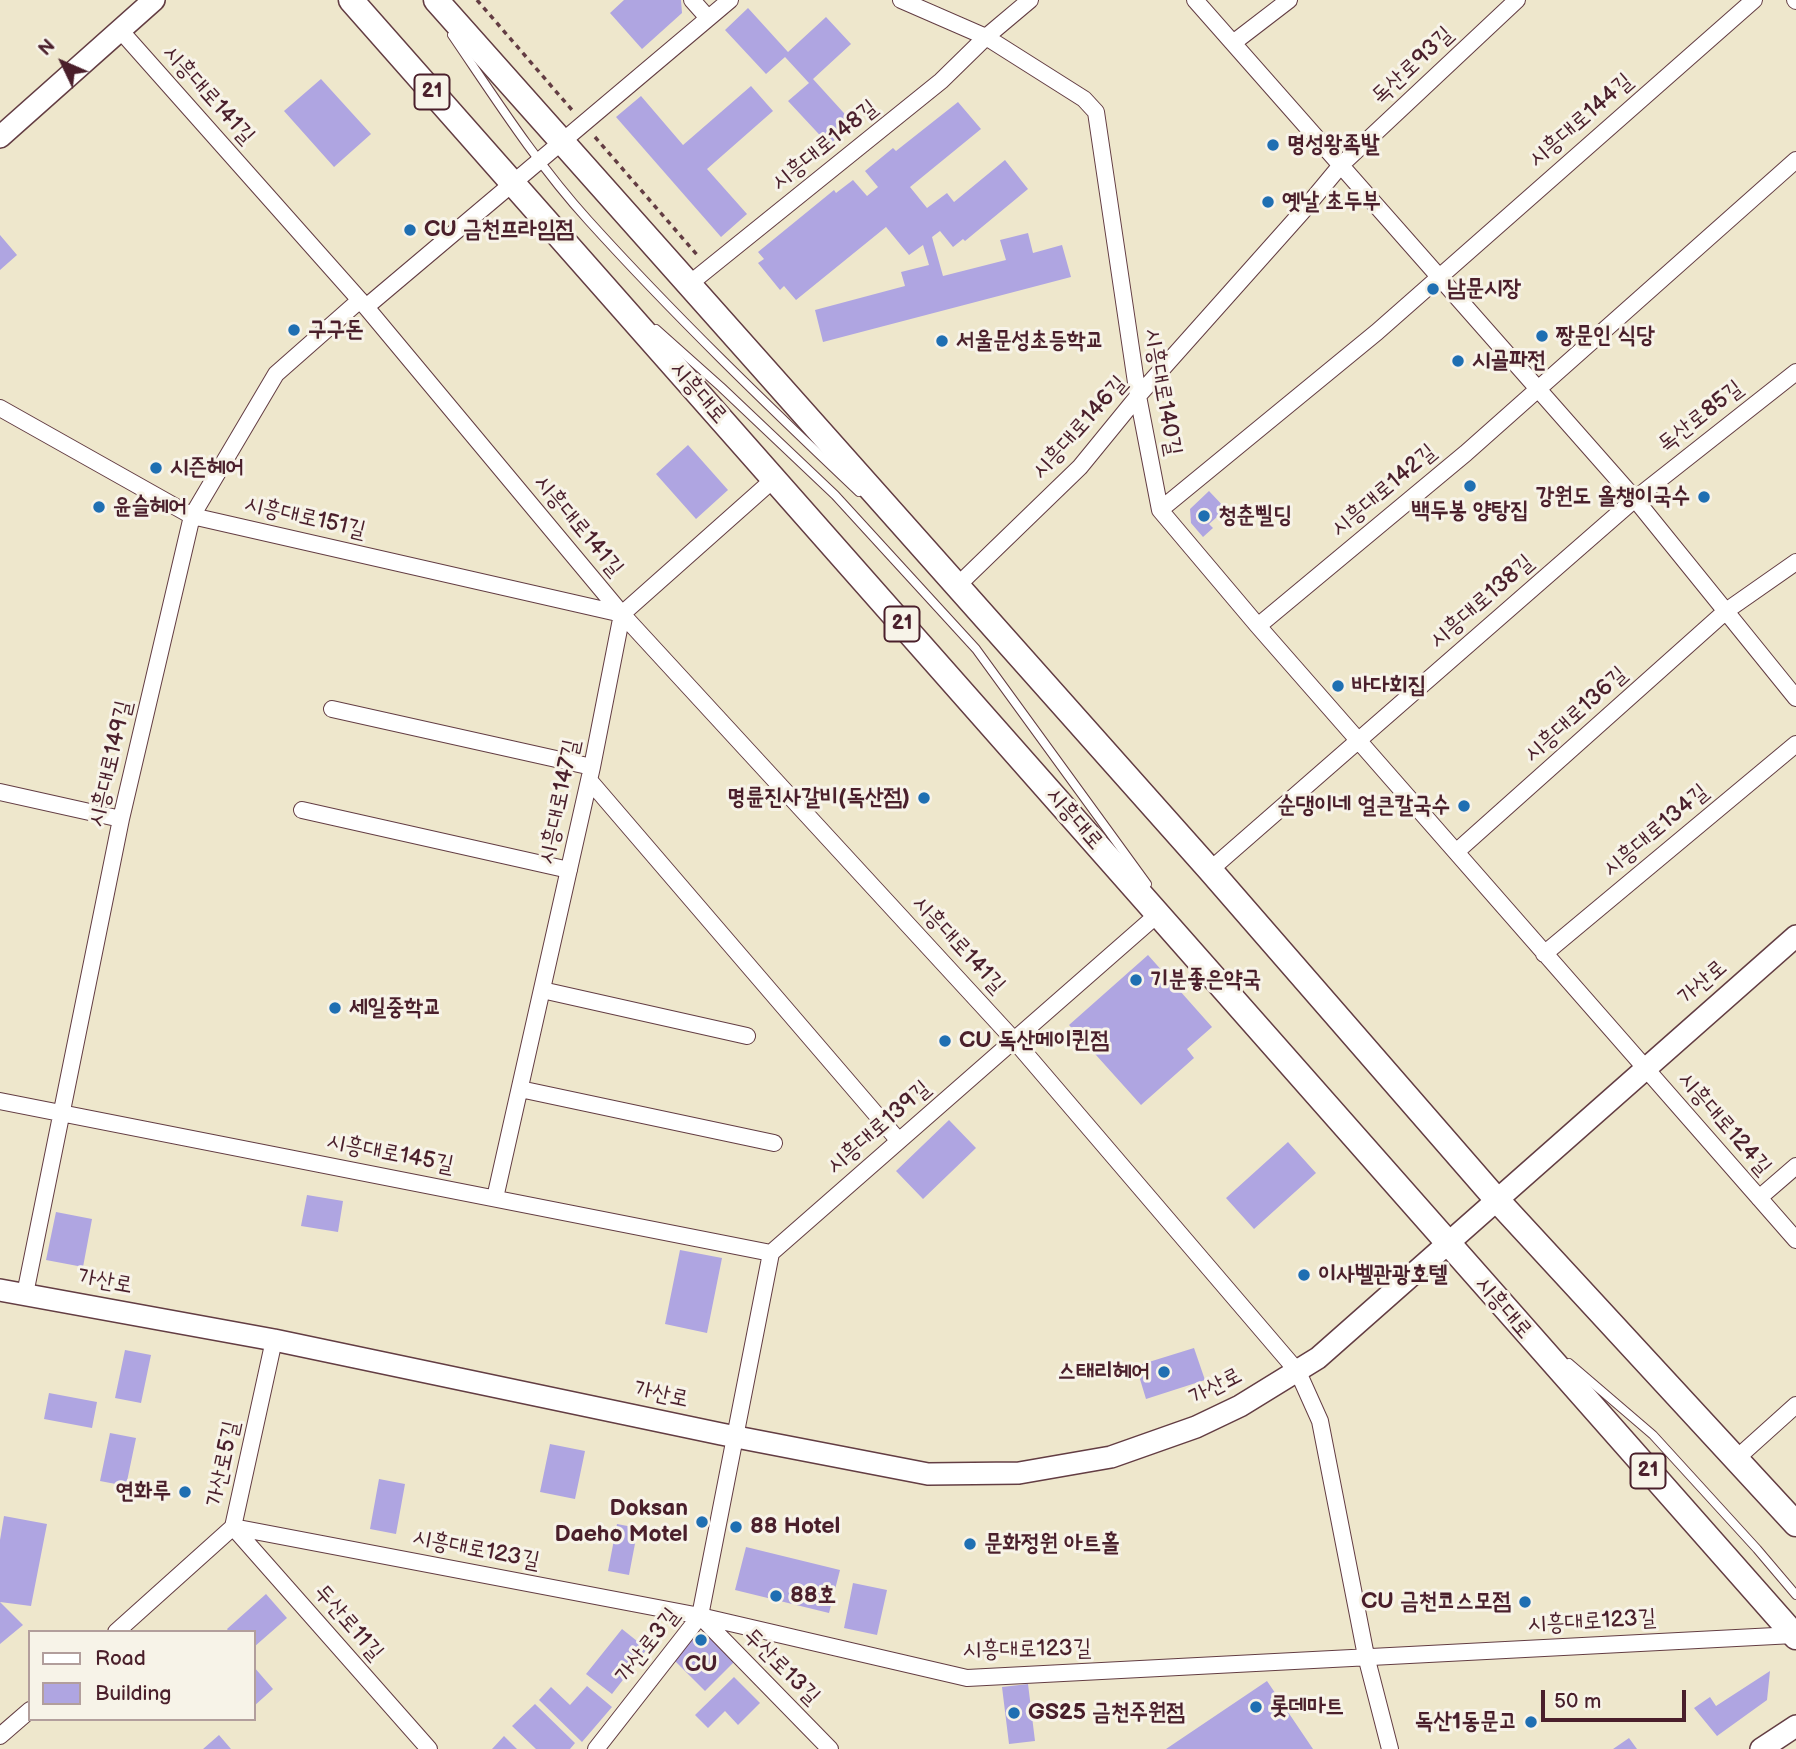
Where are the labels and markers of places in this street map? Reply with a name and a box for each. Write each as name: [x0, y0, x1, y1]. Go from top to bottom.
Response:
place label: 명성왕족발: [1287, 131, 1380, 159]
marker: 명성왕족발: [1265, 137, 1281, 153]
place label: 옛날 초두부: [1282, 188, 1381, 216]
marker: 옛날 초두부: [1260, 194, 1276, 210]
place label: CU 금천프라임점: [424, 216, 574, 244]
marker: CU 금천프라임점: [402, 222, 418, 238]
place label: 남문시장: [1447, 275, 1521, 303]
marker: 남문시장: [1425, 281, 1441, 297]
place label: 구구돈: [308, 316, 364, 344]
marker: 구구돈: [286, 322, 302, 338]
place label: 짱문인 식당: [1556, 322, 1655, 350]
place label: 서울문성초등학교: [956, 327, 1104, 355]
marker: 짱문인 식당: [1534, 328, 1550, 344]
marker: 서울문성초등학교: [934, 333, 950, 349]
place label: 시골파전: [1472, 347, 1546, 375]
marker: 시골파전: [1450, 353, 1466, 369]
place label: 시즌헤어: [170, 454, 244, 482]
marker: 시즌헤어: [148, 460, 164, 476]
marker: 백두봉 양탕집: [1462, 478, 1478, 494]
place label: 강원도 올챙이국수: [1536, 483, 1690, 511]
marker: 강원도 올챙이국수: [1696, 489, 1712, 505]
place label: 윤슬헤어: [113, 493, 187, 521]
place label: 백두봉 양탕집: [1411, 497, 1529, 525]
marker: 윤슬헤어: [91, 499, 107, 515]
place label: 청춘삘딩: [1218, 502, 1292, 530]
marker: 청춘삘딩: [1196, 508, 1212, 524]
place label: 바다회집: [1352, 672, 1426, 700]
marker: 바다회집: [1330, 678, 1346, 694]
place label: 명륜진사갈비(독산점): [727, 784, 910, 812]
marker: 명륜진사갈비(독산점): [916, 790, 932, 806]
place label: 순댕이네 얼큰칼국수: [1277, 792, 1450, 820]
marker: 순댕이네 얼큰칼국수: [1456, 798, 1472, 814]
place label: 기분좋은약국: [1150, 966, 1261, 994]
marker: 기분좋은약국: [1128, 972, 1144, 988]
place label: 세일중학교: [349, 994, 442, 1022]
marker: 세일중학교: [327, 1000, 343, 1016]
place label: CU 독산메이퀸점: [959, 1027, 1109, 1055]
marker: CU 독산메이퀸점: [937, 1033, 953, 1049]
place label: 이사벨관광호텔: [1318, 1261, 1448, 1289]
marker: 이사벨관광호텔: [1296, 1267, 1312, 1283]
place label: 스태리헤어: [1057, 1358, 1150, 1386]
marker: 스태리헤어: [1156, 1364, 1172, 1380]
place label: 연화루: [115, 1478, 171, 1506]
marker: 연화루: [177, 1484, 193, 1500]
place label: Doksan Daeho Motel: [554, 1495, 688, 1549]
place label: 88 Hotel: [750, 1513, 840, 1541]
marker: Doksan Daeho Motel: [694, 1514, 710, 1530]
marker: 88 Hotel: [728, 1519, 744, 1535]
place label: 문화정원 아트홀: [984, 1530, 1120, 1558]
marker: 문화정원 아트홀: [962, 1536, 978, 1552]
place label: 88호: [790, 1582, 836, 1610]
marker: 88호: [768, 1588, 784, 1604]
place label: CU 금천코스모점: [1361, 1588, 1511, 1616]
marker: CU 금천코스모점: [1517, 1594, 1533, 1610]
marker: CU: [693, 1632, 709, 1648]
place label: CU: [685, 1651, 717, 1679]
place label: 롯데마트: [1270, 1693, 1344, 1721]
place label: GS25 금천주원점: [1028, 1699, 1185, 1727]
marker: 롯데마트: [1248, 1699, 1264, 1715]
marker: GS25 금천주원점: [1006, 1705, 1022, 1721]
place label: 독산1동문고: [1415, 1708, 1517, 1736]
marker: 독산1동문고: [1523, 1714, 1539, 1730]

